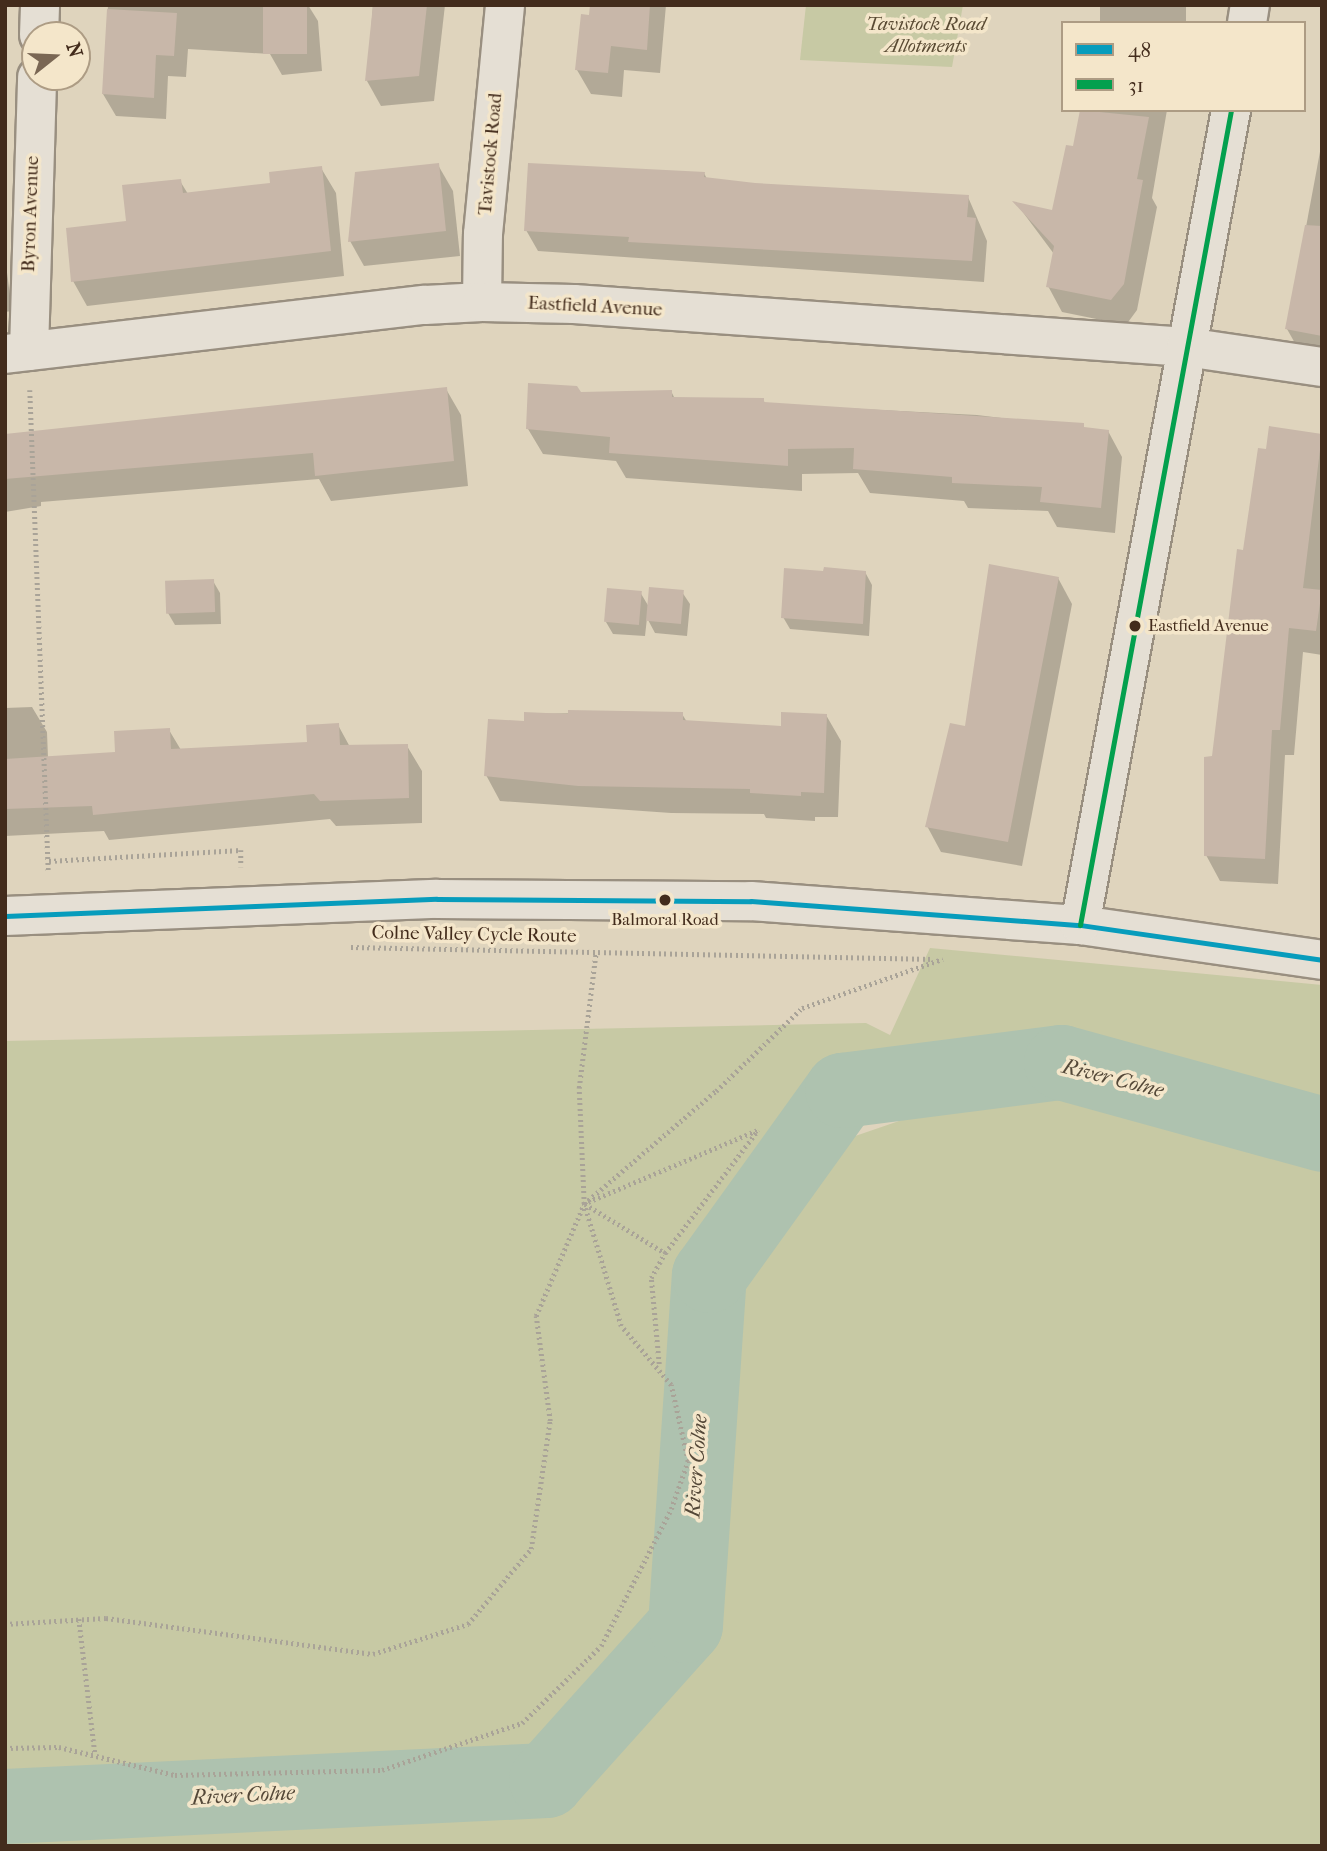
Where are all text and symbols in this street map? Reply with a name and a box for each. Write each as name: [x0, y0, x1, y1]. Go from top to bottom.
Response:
park label: Tavistock Road Allotments: [866, 14, 986, 58]
north arrow: [21, 21, 91, 91]
legend: [1061, 21, 1306, 112]
text: 48: [1128, 38, 1151, 62]
text: N: [61, 40, 87, 60]
text: 31: [1128, 73, 1144, 97]
street label: Tavistock Road: [474, 92, 508, 216]
street label: Byron Avenue: [18, 155, 44, 273]
street label: Eastfield Avenue: [527, 292, 663, 322]
place label: Eastfield Avenue: [1148, 616, 1269, 636]
marker: Eastfield Avenue: [1128, 619, 1142, 633]
marker: Balmoral Road: [658, 893, 672, 907]
place label: Balmoral Road: [611, 910, 719, 930]
street label: Colne Valley Cycle Route: [371, 922, 577, 948]
water label: River Colne: [1060, 1053, 1166, 1103]
water label: River Colne: [680, 1414, 712, 1518]
water label: River Colne: [191, 1780, 295, 1810]

